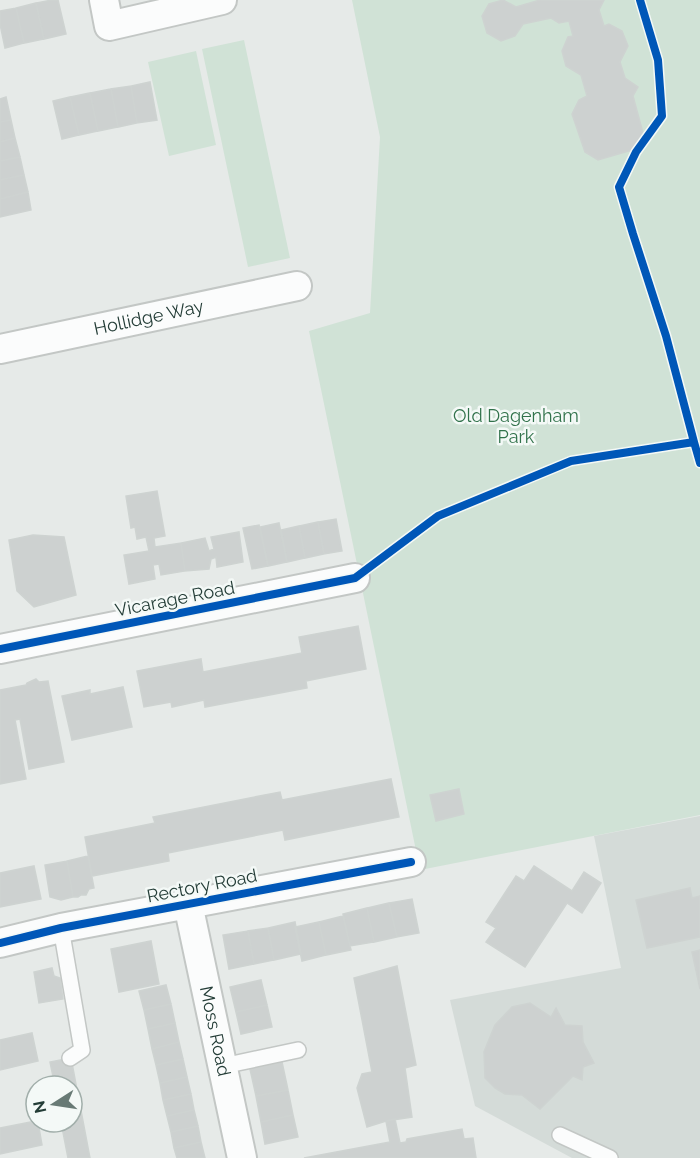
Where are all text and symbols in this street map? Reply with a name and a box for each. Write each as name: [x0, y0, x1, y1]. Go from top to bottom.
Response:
street label: Hollidge Way: [92, 295, 206, 339]
park label: Old Dagenham Park: [453, 405, 579, 447]
street label: Vicarage Road: [113, 577, 236, 620]
street label: Rectory Road: [145, 865, 259, 906]
street label: Moss Road: [196, 984, 235, 1078]
north arrow: [24, 1074, 84, 1134]
text: N: [29, 1099, 50, 1115]

